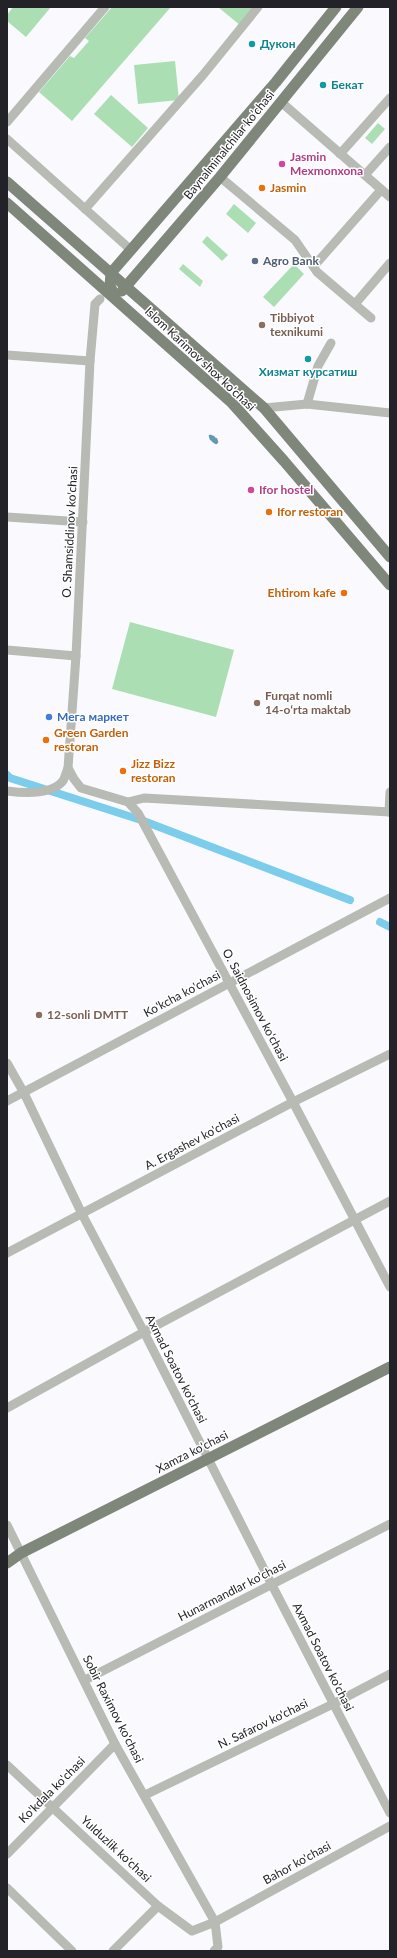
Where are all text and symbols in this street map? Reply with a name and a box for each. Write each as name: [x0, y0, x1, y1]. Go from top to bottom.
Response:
place label: Дукон: [260, 36, 296, 51]
marker: Дукон: [247, 39, 257, 49]
place label: Бекат: [331, 77, 364, 92]
marker: Бекат: [318, 80, 328, 90]
street label: Baynalminalchilar ko’chasi: [180, 87, 277, 202]
place label: Jasmin Mexmonxona: [290, 149, 363, 178]
marker: Jasmin Mexmonxona: [277, 159, 287, 169]
place label: Jasmin: [270, 180, 306, 195]
marker: Jasmin: [257, 183, 267, 193]
place label: Agro Bank: [262, 253, 319, 268]
marker: Agro Bank: [250, 256, 260, 266]
street label: Islom Karimov shox ko'chasi: [142, 303, 259, 414]
place label: Tibbiyot texnikumi: [270, 310, 323, 339]
marker: Tibbiyot texnikumi: [257, 320, 267, 330]
marker: Хизмат курсатиш: [303, 354, 313, 364]
place label: Хизмат курсатиш: [259, 364, 357, 379]
street label: O. Shamsiddinov ko'chasi: [59, 466, 80, 598]
place label: Ifor hostel: [259, 482, 313, 497]
marker: Ifor hostel: [246, 485, 256, 495]
place label: Ifor restoran: [277, 504, 343, 519]
marker: Ifor restoran: [264, 507, 274, 517]
place label: Ehtirom kafe: [268, 585, 337, 600]
marker: Ehtirom kafe: [339, 588, 349, 598]
place label: Furqat nomli 14-oʻrta maktab: [265, 688, 351, 717]
marker: Furqat nomli 14-oʻrta maktab: [252, 698, 262, 708]
place label: Мега маркет: [57, 709, 130, 724]
marker: Мега маркет: [44, 712, 54, 722]
place label: Green Garden restoran: [54, 725, 129, 754]
marker: Green Garden restoran: [41, 735, 51, 745]
place label: Jizz Bizz restoran: [131, 756, 176, 785]
marker: Jizz Bizz restoran: [118, 766, 128, 776]
street label: O. Saidnosimov ko'chasi: [219, 946, 292, 1064]
street label: Ko'kcha ko'chasi: [141, 967, 223, 1020]
place label: 12-sonli DMTT: [47, 1007, 129, 1022]
marker: 12-sonli DMTT: [34, 1010, 44, 1020]
street label: A. Ergashev ko'chasi: [142, 1110, 242, 1173]
street label: Axmad Soatov ko'chasi: [143, 1312, 210, 1426]
street label: Xamza ko'chasi: [153, 1427, 230, 1476]
street label: Hunarmandlar ko'chasi: [175, 1557, 288, 1624]
street label: Axmad Soatov ko'chasi: [290, 1600, 357, 1714]
street label: Sobir Raximov ko'chasi: [80, 1652, 147, 1765]
street label: N. Safarov ko'chasi: [215, 1695, 310, 1752]
street label: Ko'kdala ko'chasi: [15, 1753, 88, 1826]
street label: Yulduzlik ko'chasi: [78, 1812, 155, 1885]
street label: Bahor ko'chasi: [260, 1838, 333, 1887]

